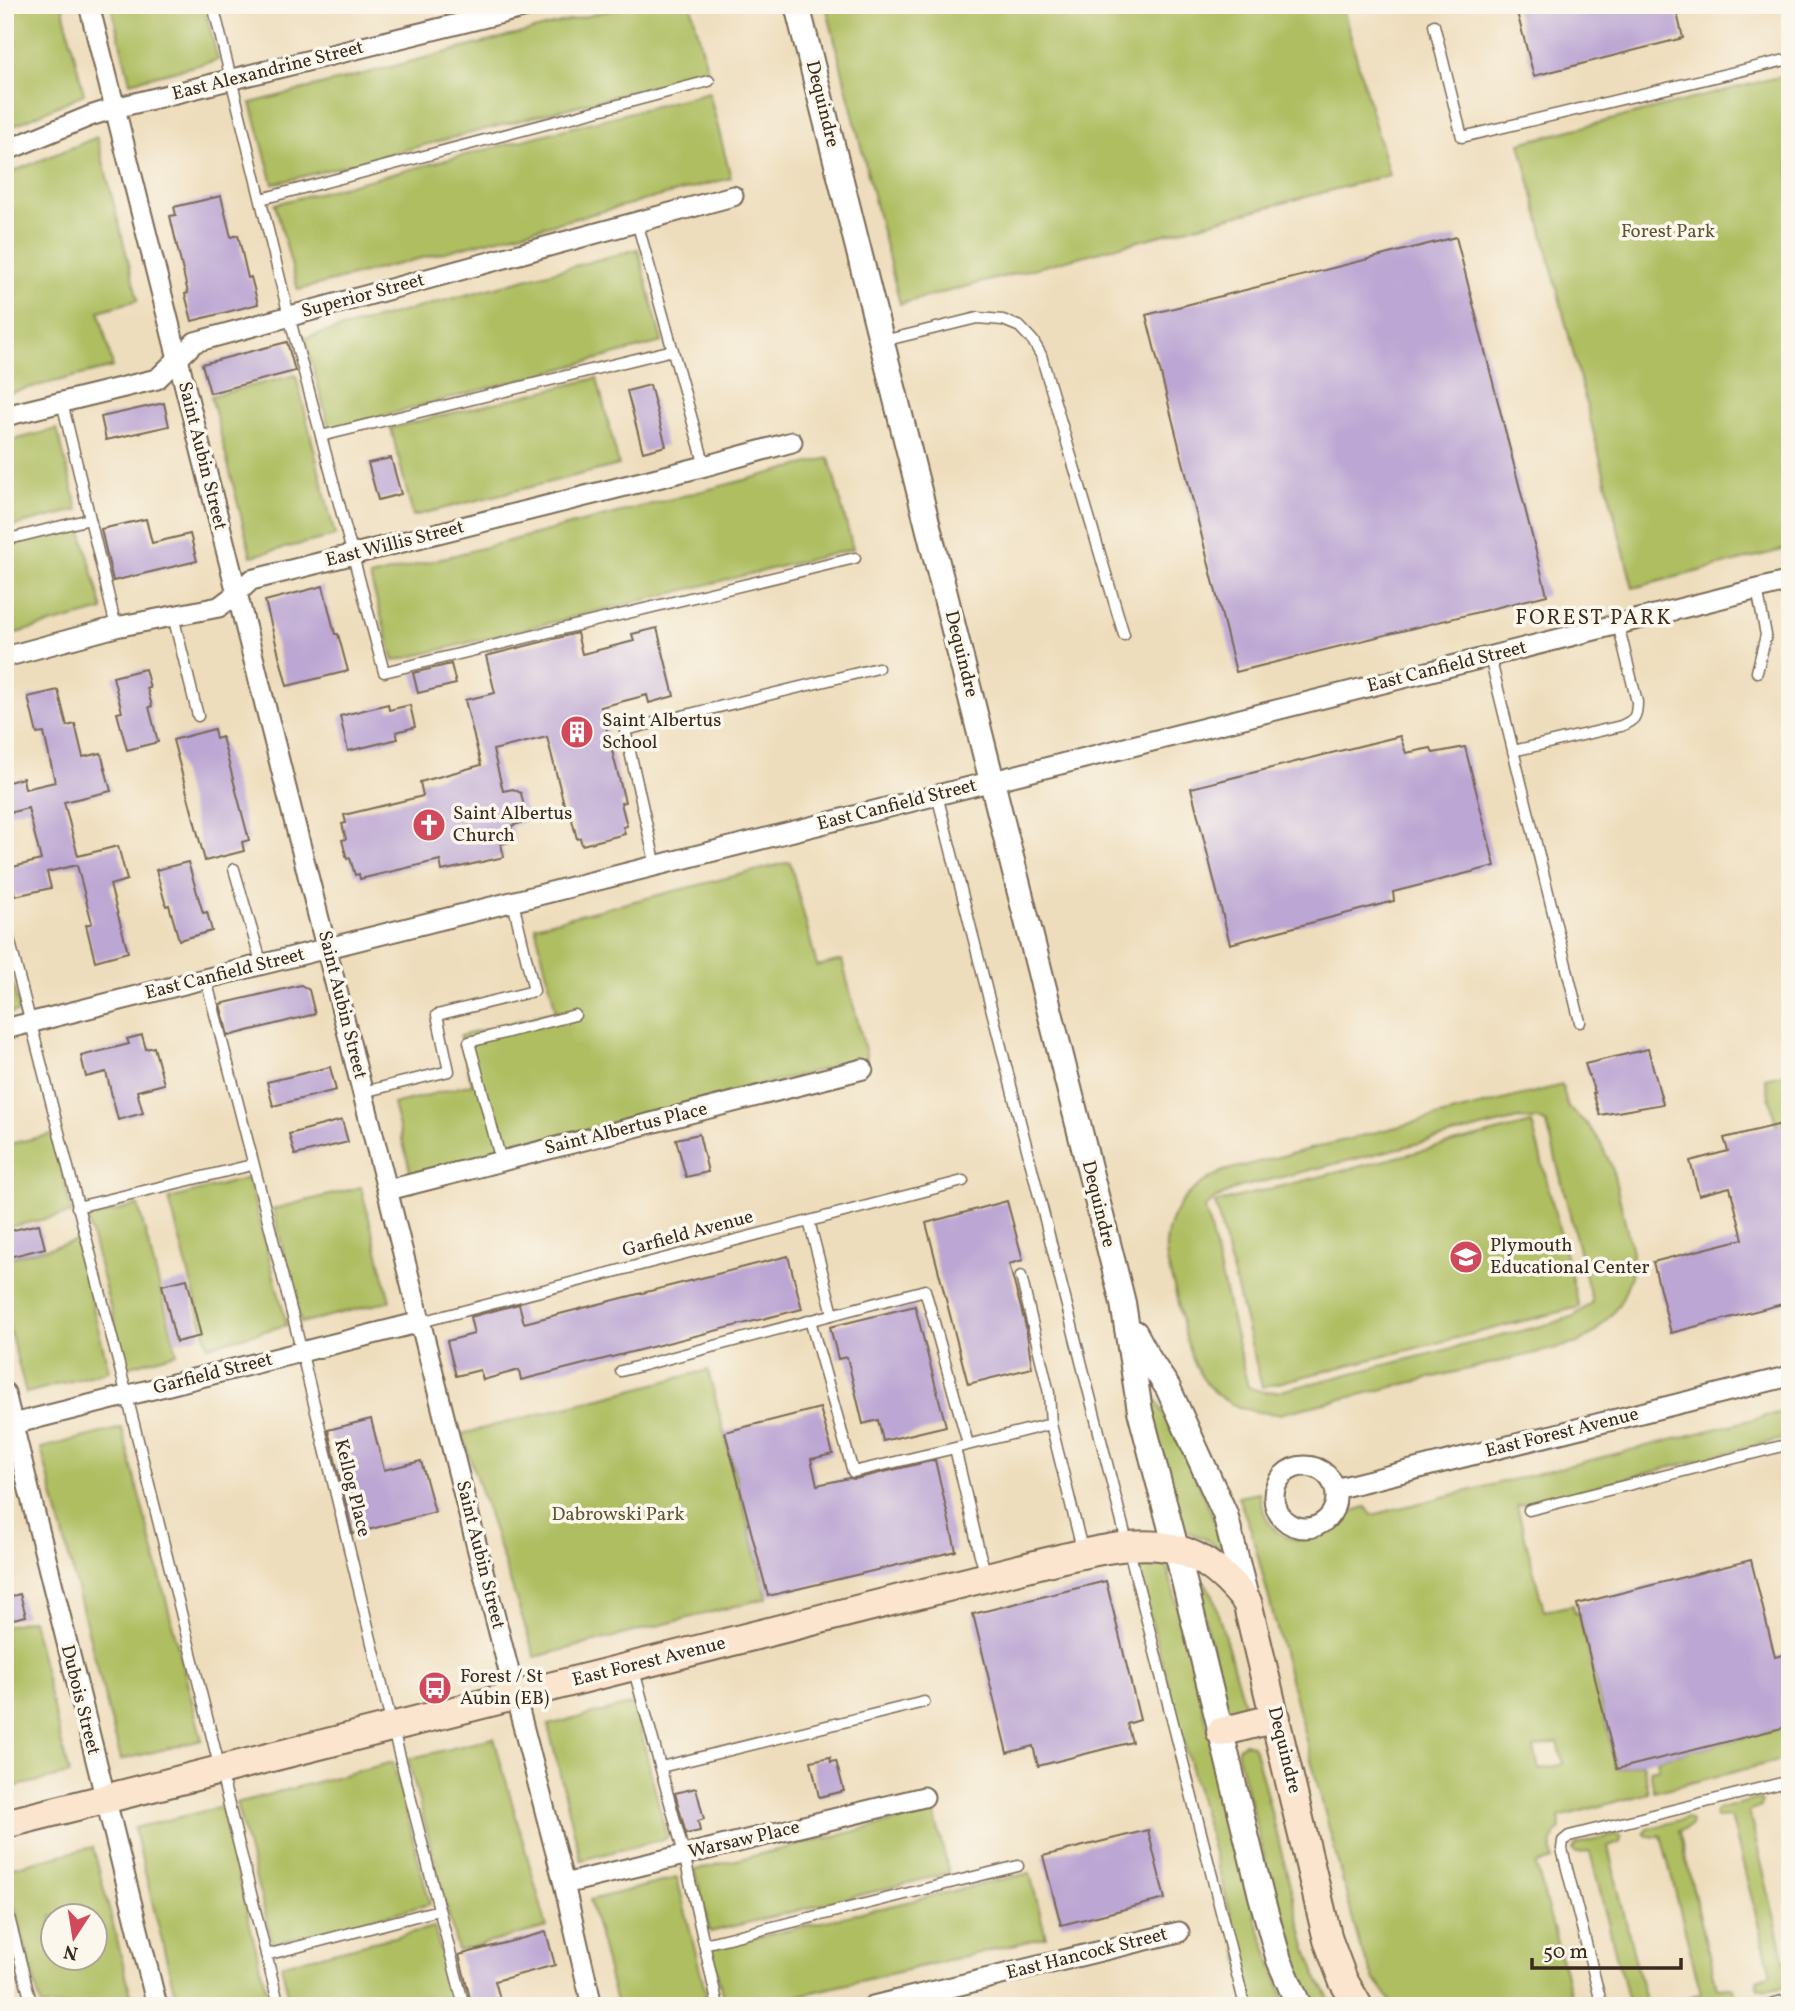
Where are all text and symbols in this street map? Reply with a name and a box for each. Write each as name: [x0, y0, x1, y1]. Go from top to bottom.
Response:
street label: East Alexandrine Street: [169, 35, 367, 107]
street label: Dequindre: [799, 58, 845, 150]
park label: Forest Park: [1621, 219, 1715, 245]
street label: Superior Street: [299, 267, 428, 325]
street label: Saint Aubin Street: [171, 379, 233, 533]
street label: East Willis Street: [323, 514, 467, 574]
district label: FOREST PARK: [1515, 604, 1673, 633]
street label: Dequindre: [938, 608, 984, 700]
street label: East Canfield Street: [1364, 635, 1530, 699]
place label: Saint Albertus School: [602, 708, 721, 756]
building icon: Saint Albertus School: [558, 713, 596, 751]
street label: East Canfield Street: [814, 773, 980, 837]
place label: Saint Albertus Church: [453, 801, 572, 849]
church icon: Saint Albertus Church: [410, 806, 448, 844]
street label: Saint Aubin Street: [311, 928, 373, 1082]
street label: East Canfield Street: [142, 942, 308, 1006]
street label: Saint Albertus Place: [542, 1096, 710, 1162]
street label: Dequindre: [1075, 1158, 1121, 1250]
street label: Garfield Avenue: [620, 1204, 756, 1264]
place label: Plymouth Educational Center: [1490, 1233, 1650, 1281]
school or university icon: Plymouth Educational Center: [1447, 1238, 1485, 1276]
street label: Garfield Street: [151, 1347, 276, 1401]
street label: East Forest Avenue: [1483, 1401, 1641, 1465]
street label: Kellog Place: [327, 1436, 377, 1540]
street label: Saint Aubin Street: [449, 1478, 511, 1632]
park label: Dabrowski Park: [551, 1502, 685, 1528]
street label: East Forest Avenue: [570, 1630, 728, 1694]
street label: Dubois Street: [54, 1642, 106, 1758]
place label: Forest / St Aubin (EB): [460, 1664, 549, 1712]
bus stop icon: Forest / St Aubin (EB): [416, 1669, 454, 1707]
street label: Dequindre: [1261, 1704, 1307, 1796]
street label: Warsaw Place: [686, 1815, 802, 1865]
north arrow: [38, 1902, 108, 1972]
street label: East Hancock Street: [1004, 1921, 1171, 1987]
scale bar: [1532, 1927, 1681, 1971]
text: N: [61, 1937, 80, 1966]
text: 50 m: [1543, 1938, 1588, 1967]

